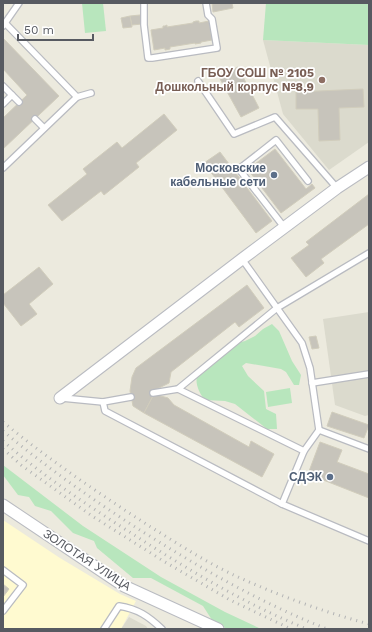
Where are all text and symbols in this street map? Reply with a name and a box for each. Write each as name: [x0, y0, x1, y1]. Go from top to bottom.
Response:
scale bar: [18, 16, 93, 42]
text: 50 m: [24, 23, 54, 37]
place label: ГБОУ СОШ № 2105 Дошкольный корпус №8,9: [155, 66, 314, 94]
marker: ГБОУ СОШ № 2105 Дошкольный корпус №8,9: [317, 75, 327, 85]
place label: Московские кабельные сети: [170, 161, 266, 189]
marker: Московские кабельные сети: [269, 170, 279, 180]
place label: СДЭК: [289, 470, 323, 484]
marker: СДЭК: [325, 472, 335, 482]
street label: ЗОЛОТАЯ УЛИЦА: [40, 526, 134, 594]

